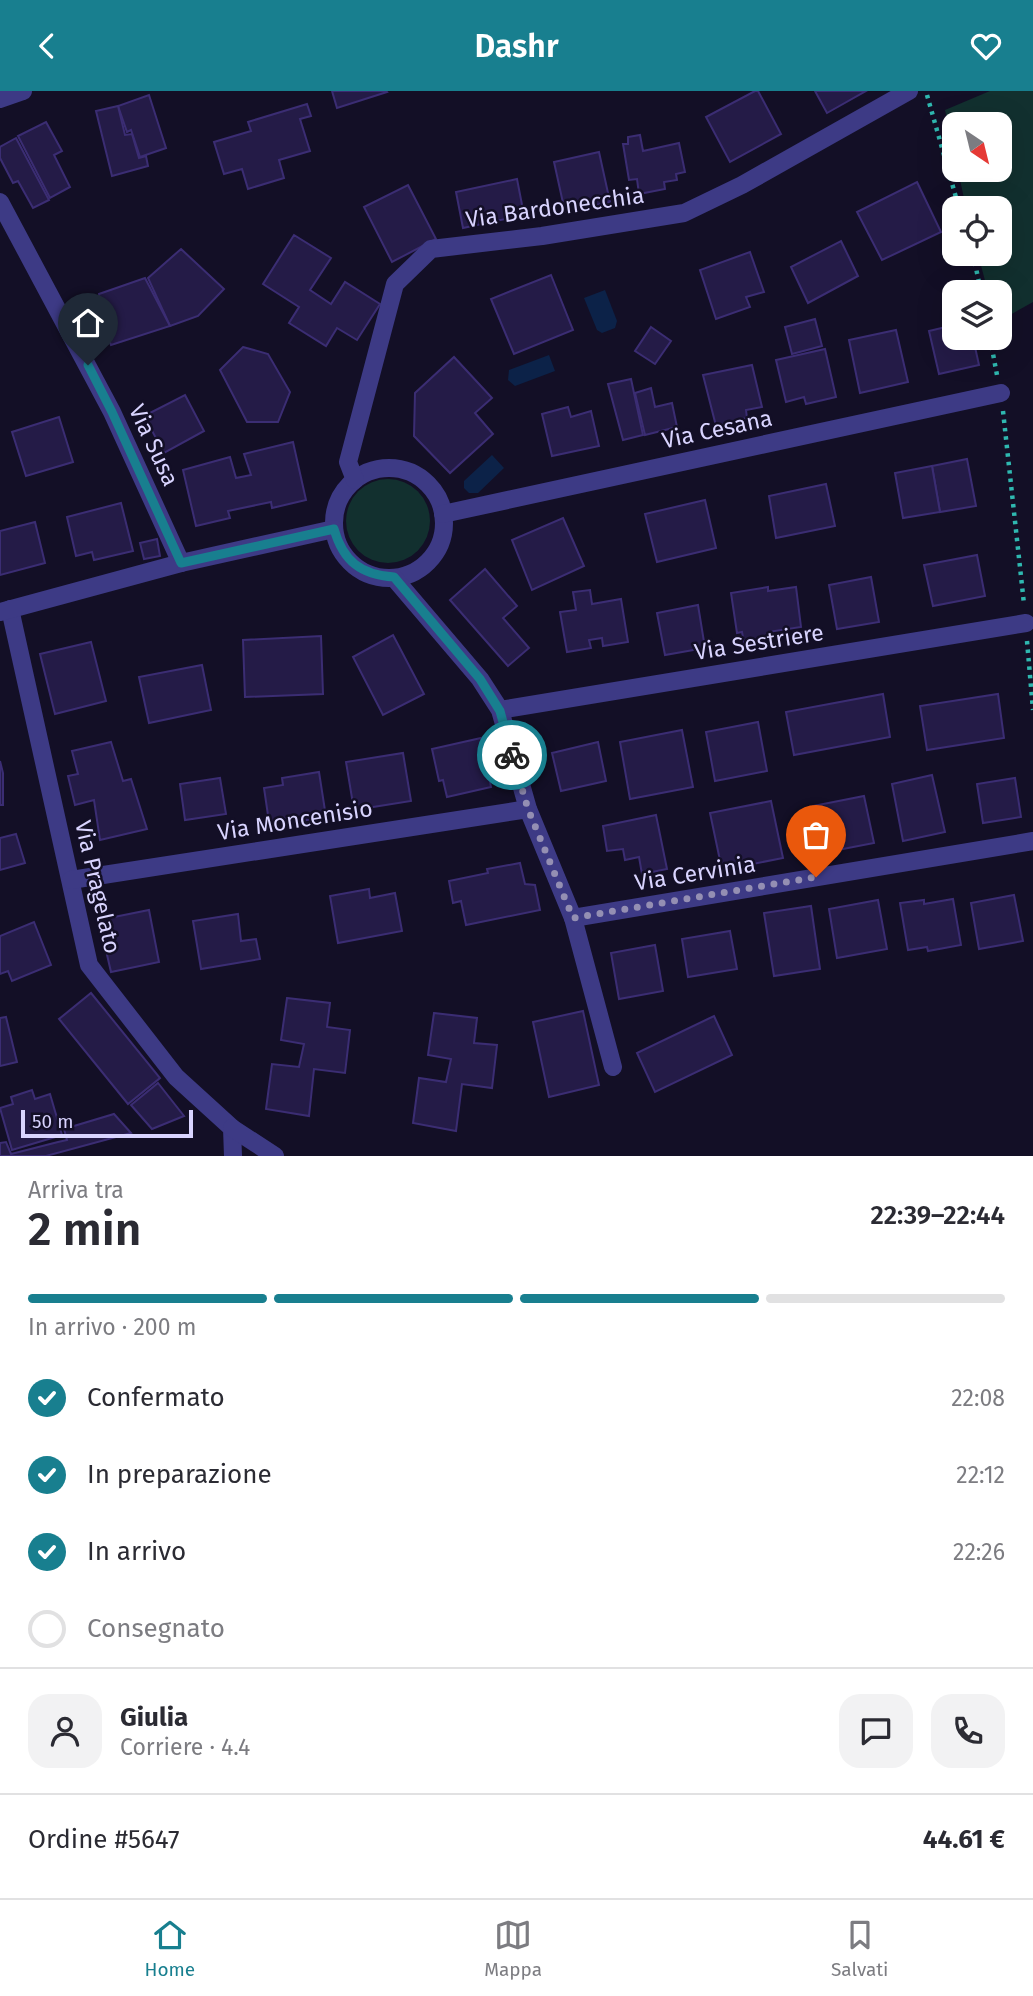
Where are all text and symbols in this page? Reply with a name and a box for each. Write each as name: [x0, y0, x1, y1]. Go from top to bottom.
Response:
icon: back: [28, 27, 66, 65]
text: Dashr: [474, 27, 559, 65]
icon: heart: [967, 27, 1005, 65]
north arrow: [942, 112, 1012, 182]
map controls: [942, 112, 1012, 350]
street label: Via Bardonecchia: [464, 181, 646, 233]
button: locate: [942, 196, 1012, 266]
button: layers: [942, 280, 1012, 350]
pin: [58, 293, 118, 365]
icon: home: [69, 304, 107, 342]
street label: Via Susa: [123, 400, 185, 490]
street label: Via Cesana: [659, 404, 775, 454]
street label: Via Sestriere: [692, 618, 826, 666]
courier: [477, 720, 547, 790]
icon: bike: [493, 736, 531, 774]
street label: Via Moncenisio: [216, 794, 374, 846]
pin: [786, 805, 846, 877]
icon: bag: [797, 816, 835, 854]
street label: Via Pragelato: [69, 818, 127, 956]
street label: Via Cervinia: [633, 850, 757, 896]
scale bar: [21, 1107, 192, 1139]
text: 50 m: [32, 1110, 73, 1133]
text: Arriva tra: [28, 1176, 124, 1204]
text: 22:39–22:44: [870, 1200, 1005, 1231]
text: 2 min: [28, 1202, 141, 1257]
text: In arrivo · 200 m: [28, 1313, 196, 1341]
icon: check: [28, 1379, 66, 1417]
text: Confermato: [87, 1382, 225, 1413]
text: 22:08: [951, 1384, 1005, 1412]
icon: check: [28, 1456, 66, 1494]
text: In preparazione: [87, 1459, 272, 1490]
text: 22:12: [956, 1461, 1005, 1489]
icon: check: [28, 1533, 66, 1571]
text: In arrivo: [87, 1536, 186, 1567]
text: 22:26: [953, 1538, 1005, 1566]
text: Consegnato: [87, 1613, 225, 1644]
button: person: [28, 1694, 102, 1768]
button: chat: [839, 1694, 913, 1768]
button: phone: [931, 1694, 1005, 1768]
text: Giulia: [120, 1702, 188, 1733]
text: Corriere · 4.4: [120, 1733, 250, 1761]
text: Ordine #5647: [28, 1824, 180, 1855]
text: 44.61 €: [923, 1824, 1005, 1855]
tab: Home: [145, 1916, 195, 1981]
tab: Mappa: [484, 1916, 542, 1981]
tab: Salvati: [831, 1916, 888, 1981]

